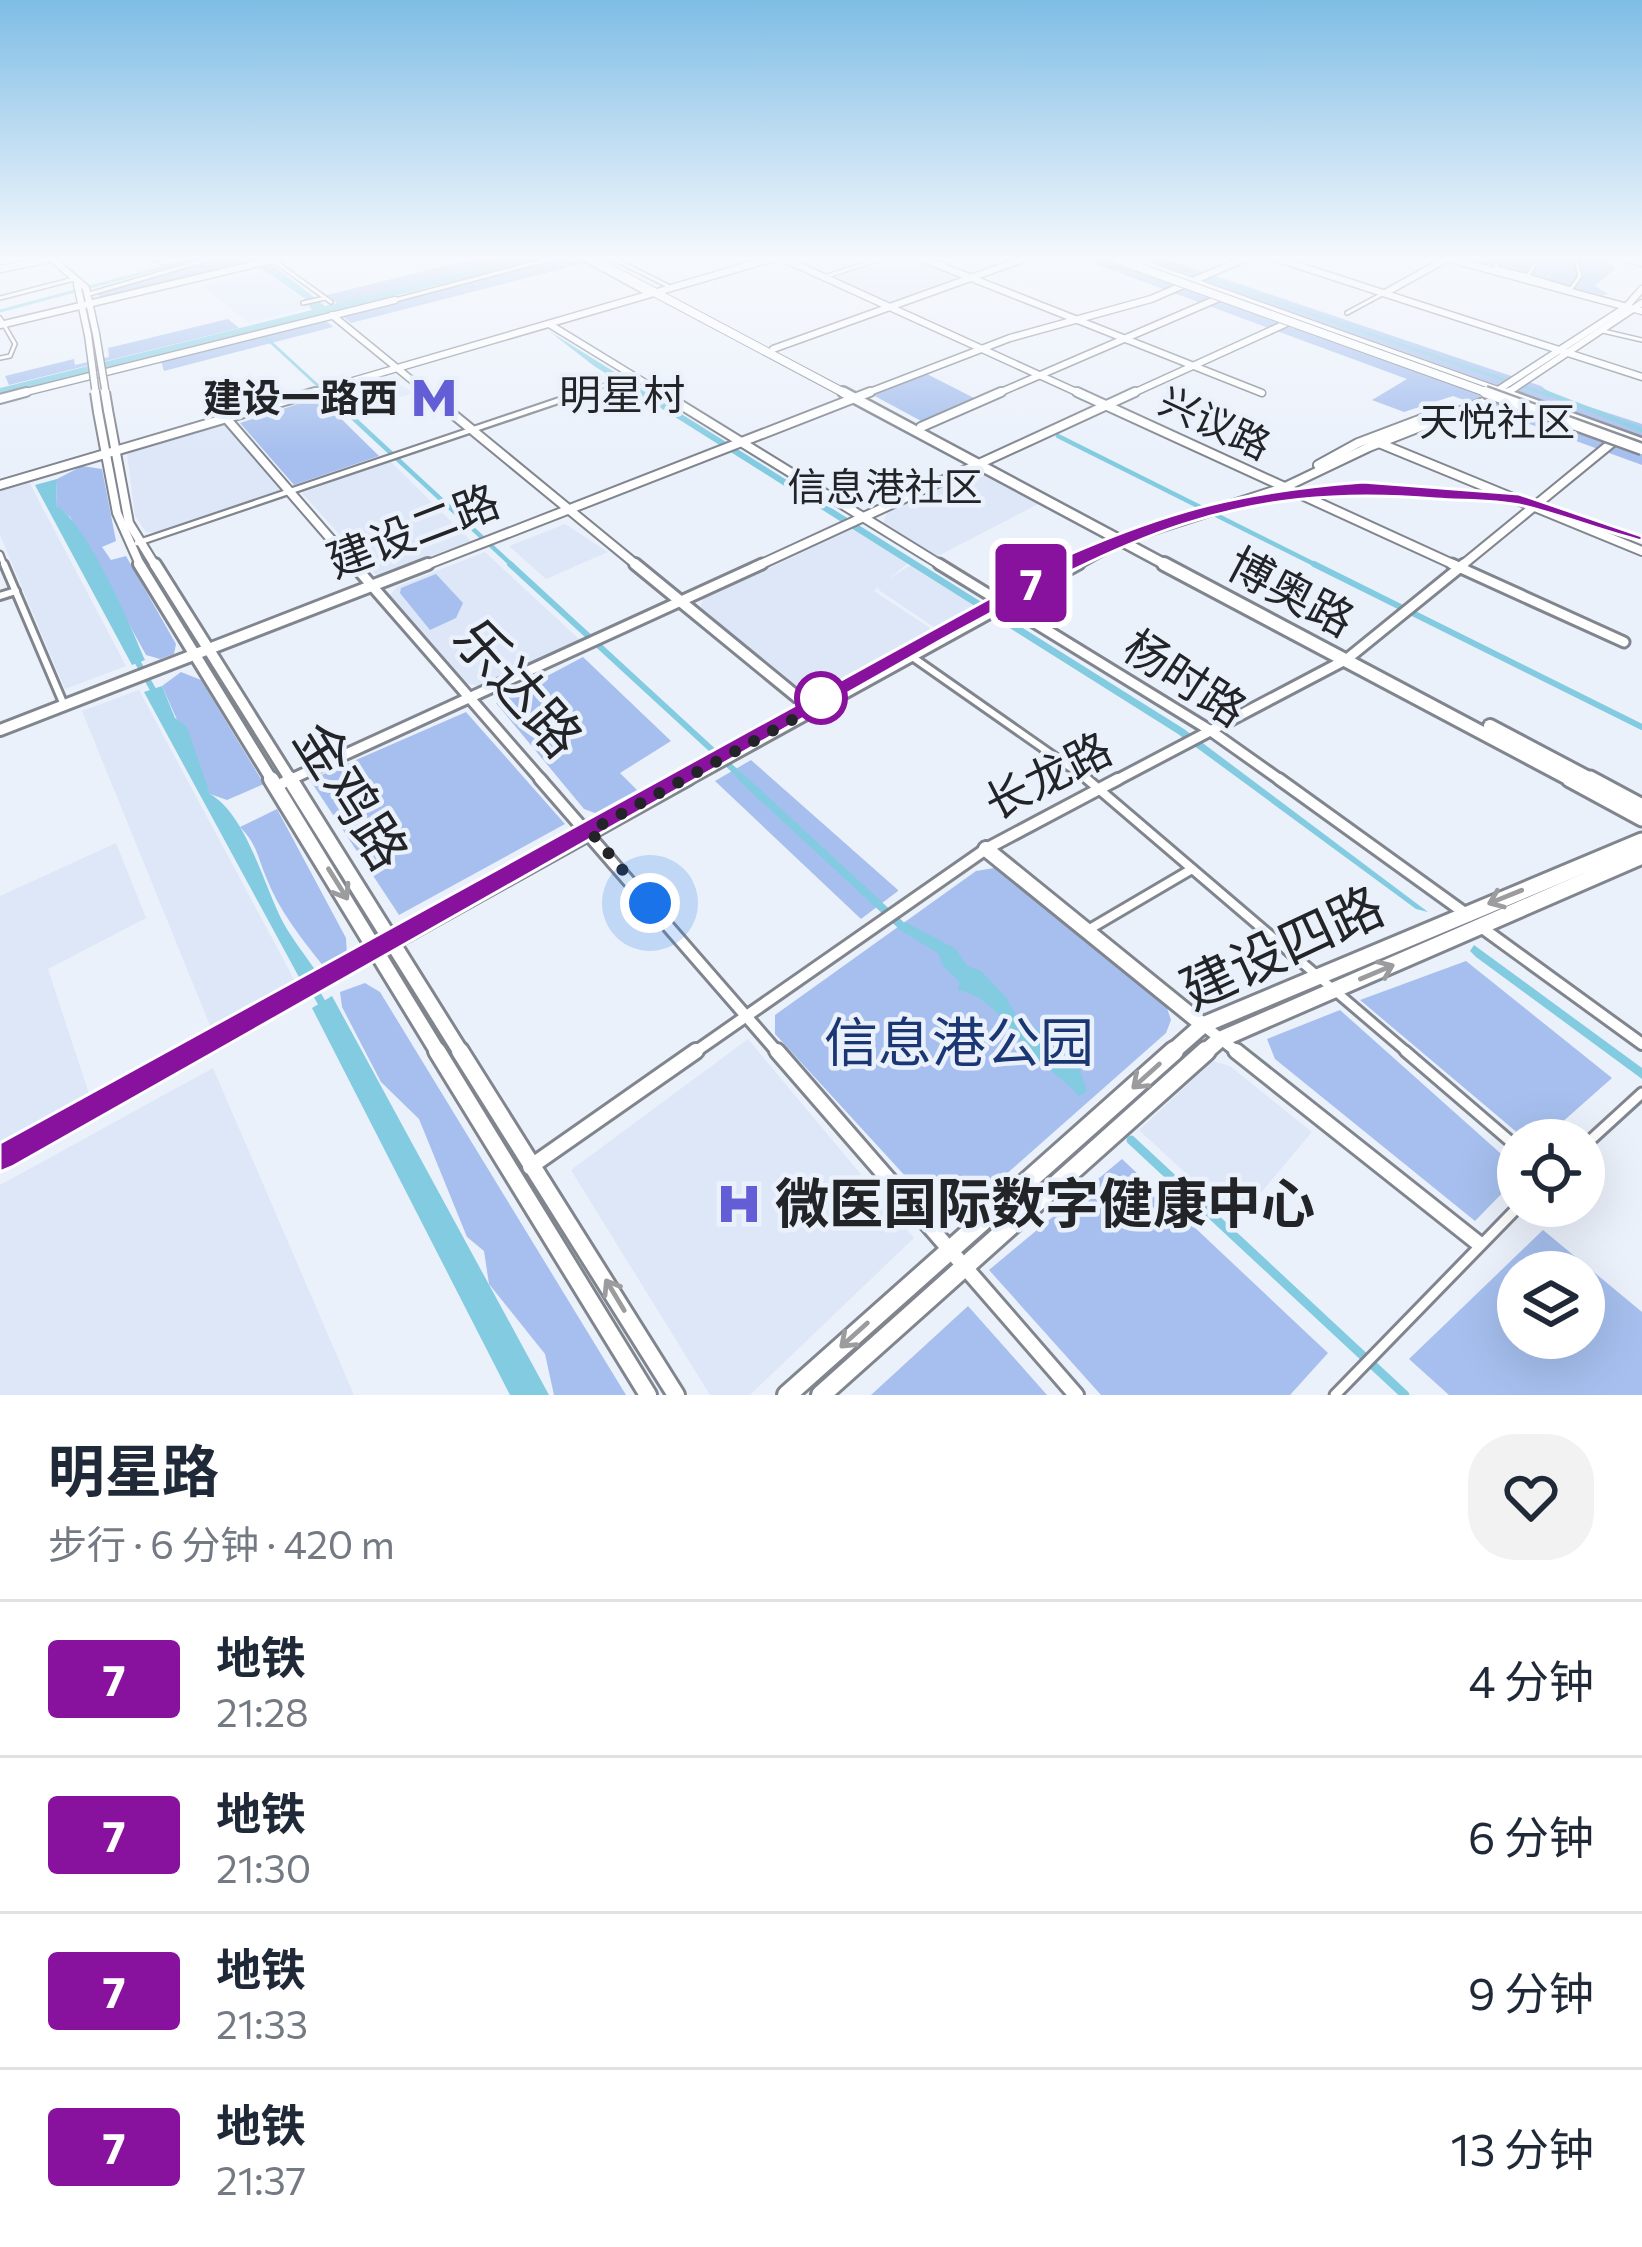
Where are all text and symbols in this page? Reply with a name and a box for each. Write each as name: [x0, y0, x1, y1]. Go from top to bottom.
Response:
district label: 明星村: [559, 367, 685, 419]
place label: 建设一路西: [203, 372, 398, 420]
metro station icon: 建设一路西: [409, 373, 459, 423]
street label: 兴议路: [1153, 375, 1279, 468]
district label: 天悦社区: [1419, 396, 1575, 444]
district label: 信息港社区: [787, 461, 983, 509]
street label: 建设二路: [318, 471, 506, 587]
street label: 博奥路: [1220, 534, 1365, 646]
line badge: 7: [992, 544, 1070, 622]
text: 7: [1019, 557, 1043, 609]
street label: 乐达路: [442, 603, 598, 769]
street label: 杨时路: [1115, 616, 1258, 736]
unlabelled marker: [796, 673, 846, 723]
street label: 金鸡路: [283, 708, 424, 881]
street label: 长龙路: [974, 719, 1119, 829]
one-way arrow: [326, 867, 350, 901]
street label: 建设四路: [1169, 870, 1393, 1021]
your location: [620, 873, 680, 933]
one-way arrow: [1487, 888, 1524, 909]
one-way arrow: [1358, 959, 1394, 981]
park label: 信息港公园: [824, 1007, 1094, 1073]
one-way arrow: [1131, 1062, 1161, 1089]
map controls: [1497, 1119, 1605, 1359]
button: locate: [1497, 1119, 1605, 1227]
place label: 微医国际数字健康中心: [775, 1168, 1315, 1234]
hospital icon: 微医国际数字健康中心: [714, 1179, 764, 1229]
button: layers: [1497, 1251, 1605, 1359]
one-way arrow: [603, 1279, 627, 1313]
one-way arrow: [839, 1321, 870, 1348]
text: 明星路: [48, 1434, 219, 1504]
button: heart: [1468, 1434, 1594, 1560]
text: 步行 · 6 分钟 · 420 m: [48, 1519, 395, 1567]
text: 地铁: [216, 1628, 306, 1683]
text: 4 分钟: [1468, 1652, 1594, 1707]
text: 7: [102, 1653, 126, 1705]
text: 21:28: [216, 1687, 309, 1735]
text: 地铁: [216, 1784, 306, 1839]
text: 6 分钟: [1468, 1808, 1594, 1863]
text: 7: [102, 1809, 126, 1861]
text: 21:30: [216, 1843, 311, 1891]
text: 地铁: [216, 1940, 306, 1995]
text: 9 分钟: [1468, 1964, 1594, 2019]
text: 7: [102, 1965, 126, 2017]
text: 21:33: [216, 1999, 308, 2047]
text: 地铁: [216, 2096, 306, 2151]
text: 13 分钟: [1450, 2120, 1594, 2175]
text: 7: [102, 2121, 126, 2173]
text: 21:37: [216, 2155, 306, 2203]

